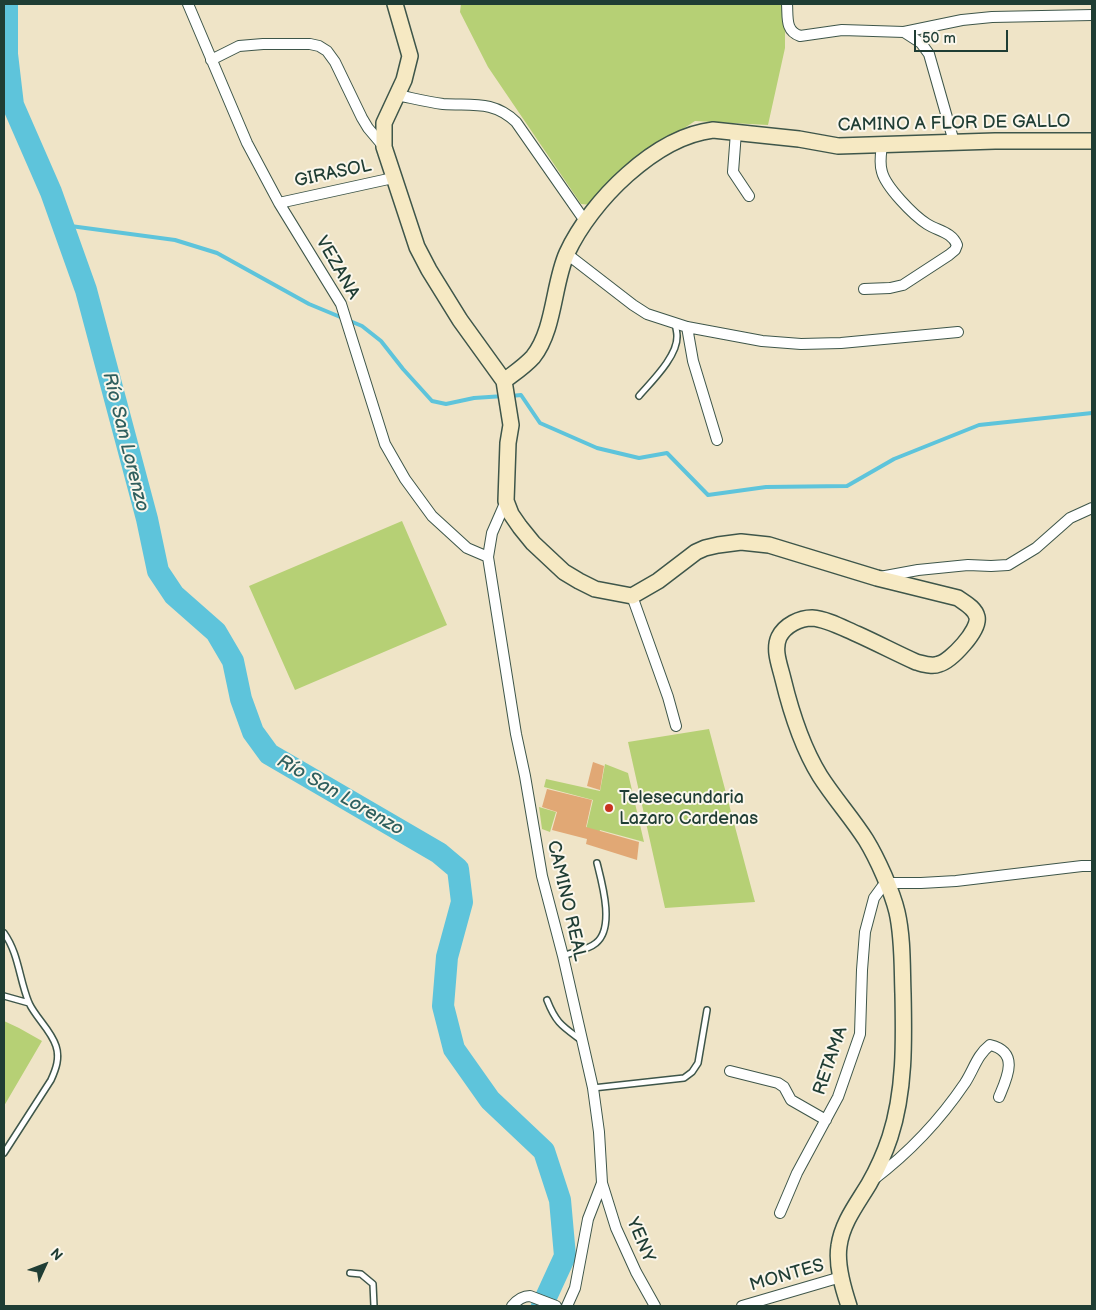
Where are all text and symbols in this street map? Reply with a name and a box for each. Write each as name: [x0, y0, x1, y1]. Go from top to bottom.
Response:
scale bar: [916, 20, 1010, 52]
text: 50 m: [922, 29, 956, 48]
street label: CAMINO A FLOR DE GALLO: [837, 111, 1071, 137]
street label: GIRASOL: [293, 155, 373, 193]
street label: VEZANA: [310, 232, 364, 304]
water label: Río San Lorenzo: [97, 370, 153, 514]
water label: Río San Lorenzo: [273, 751, 407, 841]
place label: Telesecundaria Lazaro Cardenas: [619, 787, 758, 830]
marker: Telesecundaria Lazaro Cardenas: [603, 802, 615, 814]
street label: CAMINO REAL: [542, 839, 590, 963]
street label: RETAMA: [809, 1024, 853, 1098]
street label: YENY: [621, 1214, 659, 1266]
north arrow: [20, 1240, 70, 1290]
text: N: [47, 1245, 66, 1264]
street label: MONTES: [747, 1255, 827, 1297]

